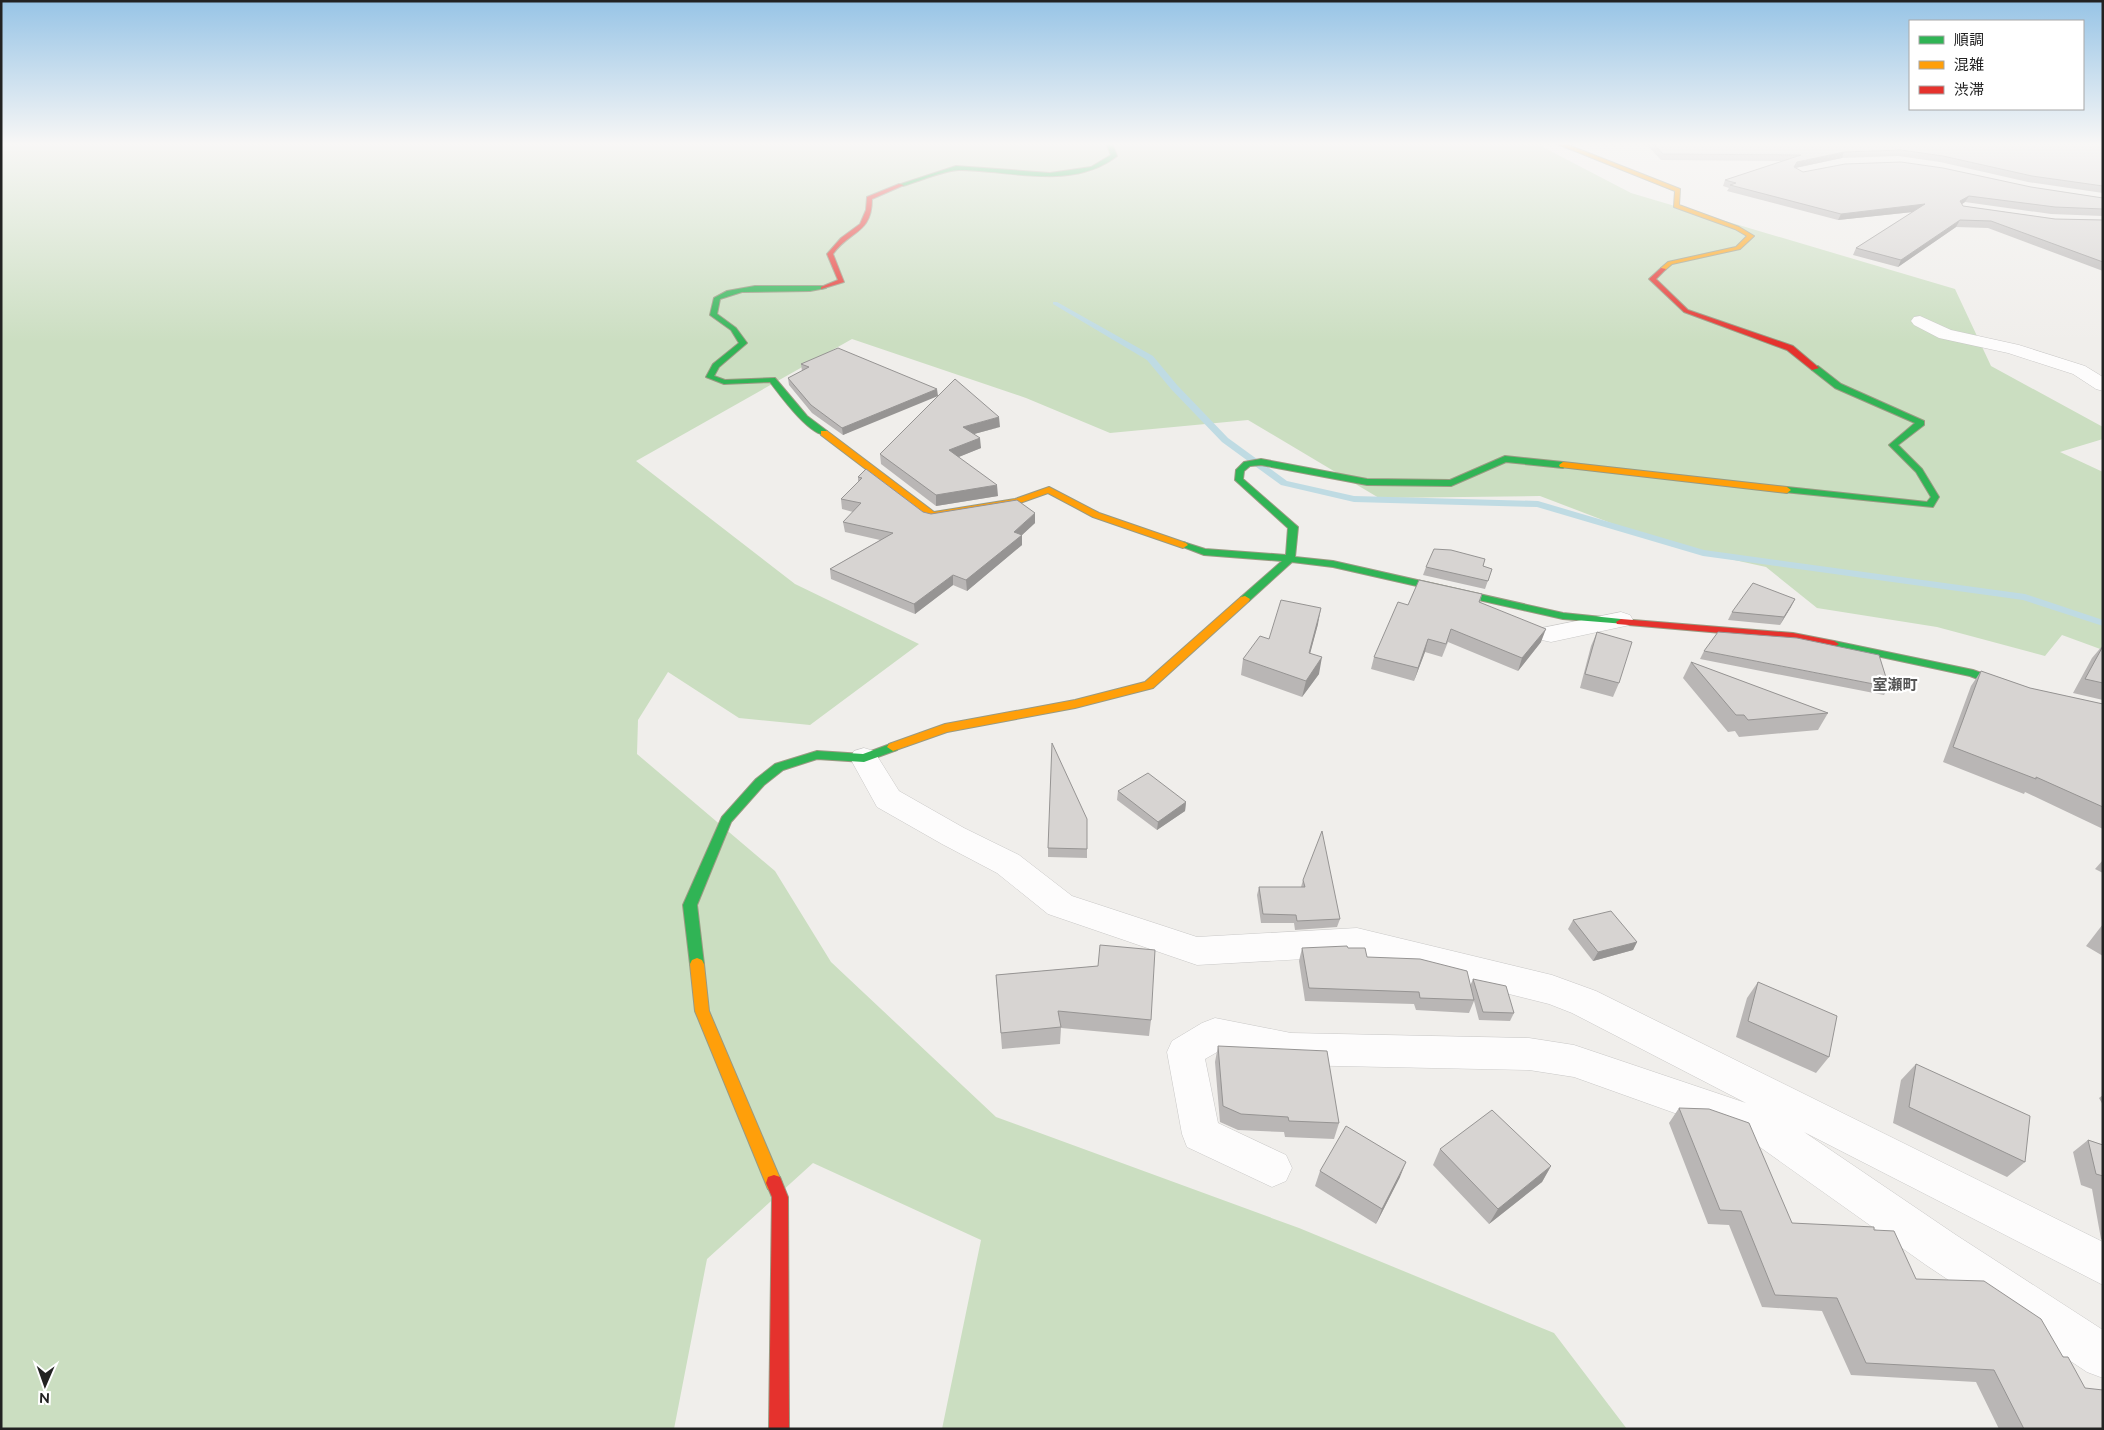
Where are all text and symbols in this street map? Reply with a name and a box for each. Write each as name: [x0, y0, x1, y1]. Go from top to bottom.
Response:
legend: [1909, 20, 2084, 110]
text: 順調: [1954, 31, 1984, 49]
text: 混雑: [1954, 56, 1984, 74]
text: 渋滞: [1954, 81, 1984, 99]
district label: 室瀬町: [1872, 676, 1918, 694]
north arrow: [20, 1360, 70, 1410]
text: N: [39, 1390, 50, 1406]

